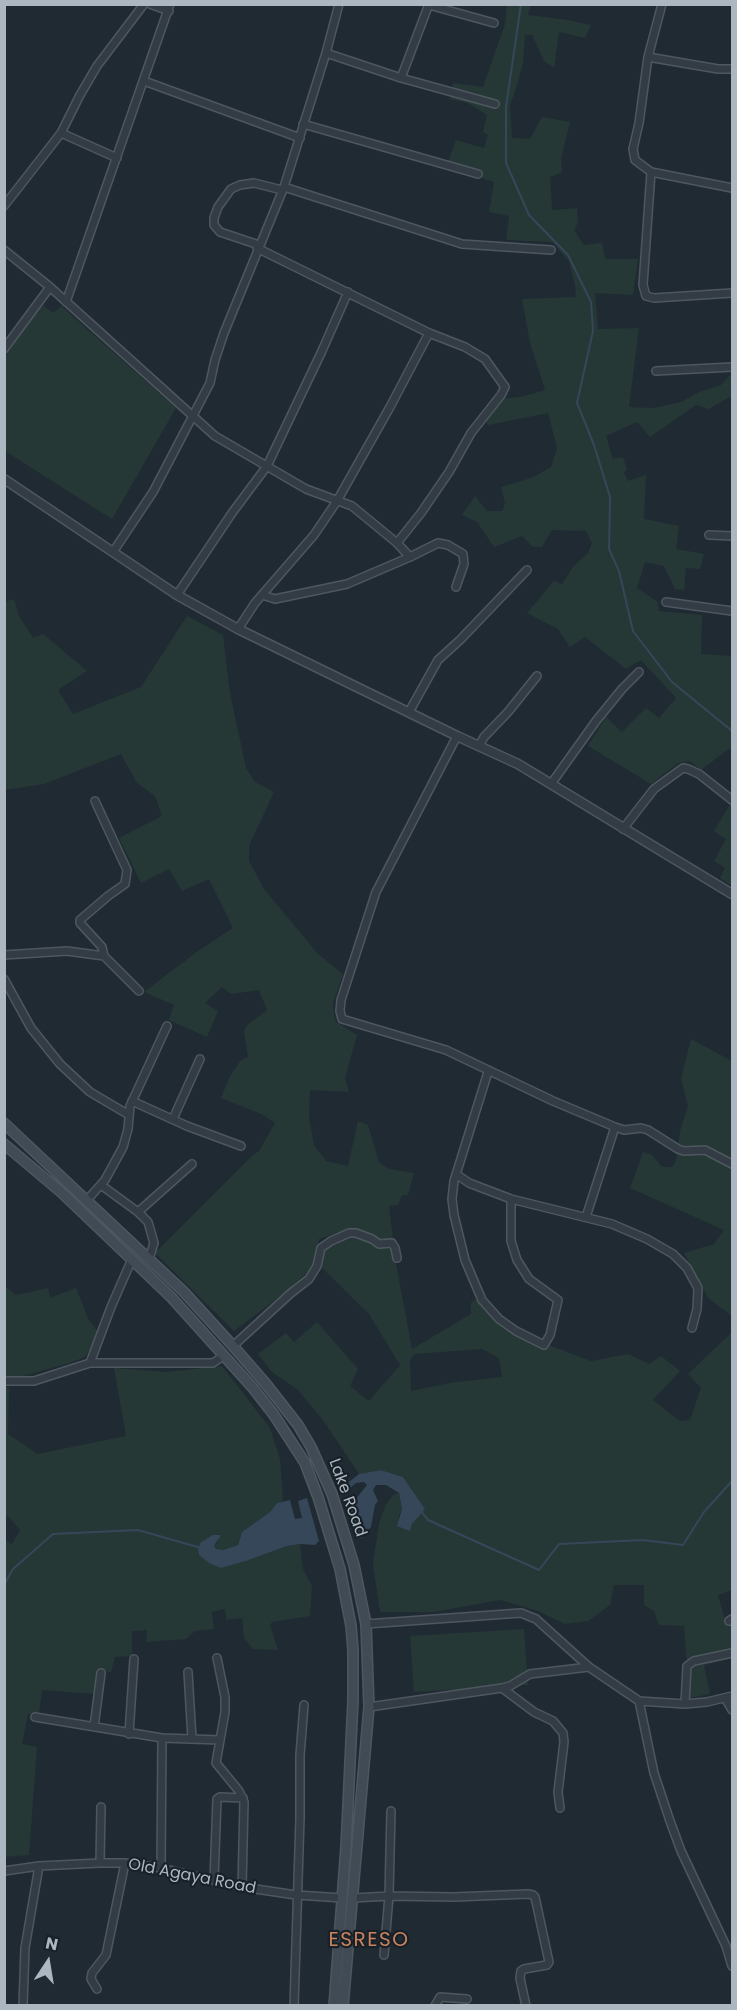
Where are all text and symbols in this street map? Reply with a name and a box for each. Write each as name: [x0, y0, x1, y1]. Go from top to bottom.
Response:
street label: Lake Road: [324, 1456, 370, 1540]
street label: Old Agaya Road: [127, 1855, 257, 1899]
district label: ESRESO: [329, 1929, 409, 1953]
text: N: [44, 1931, 60, 1956]
north arrow: [18, 1932, 78, 1992]

